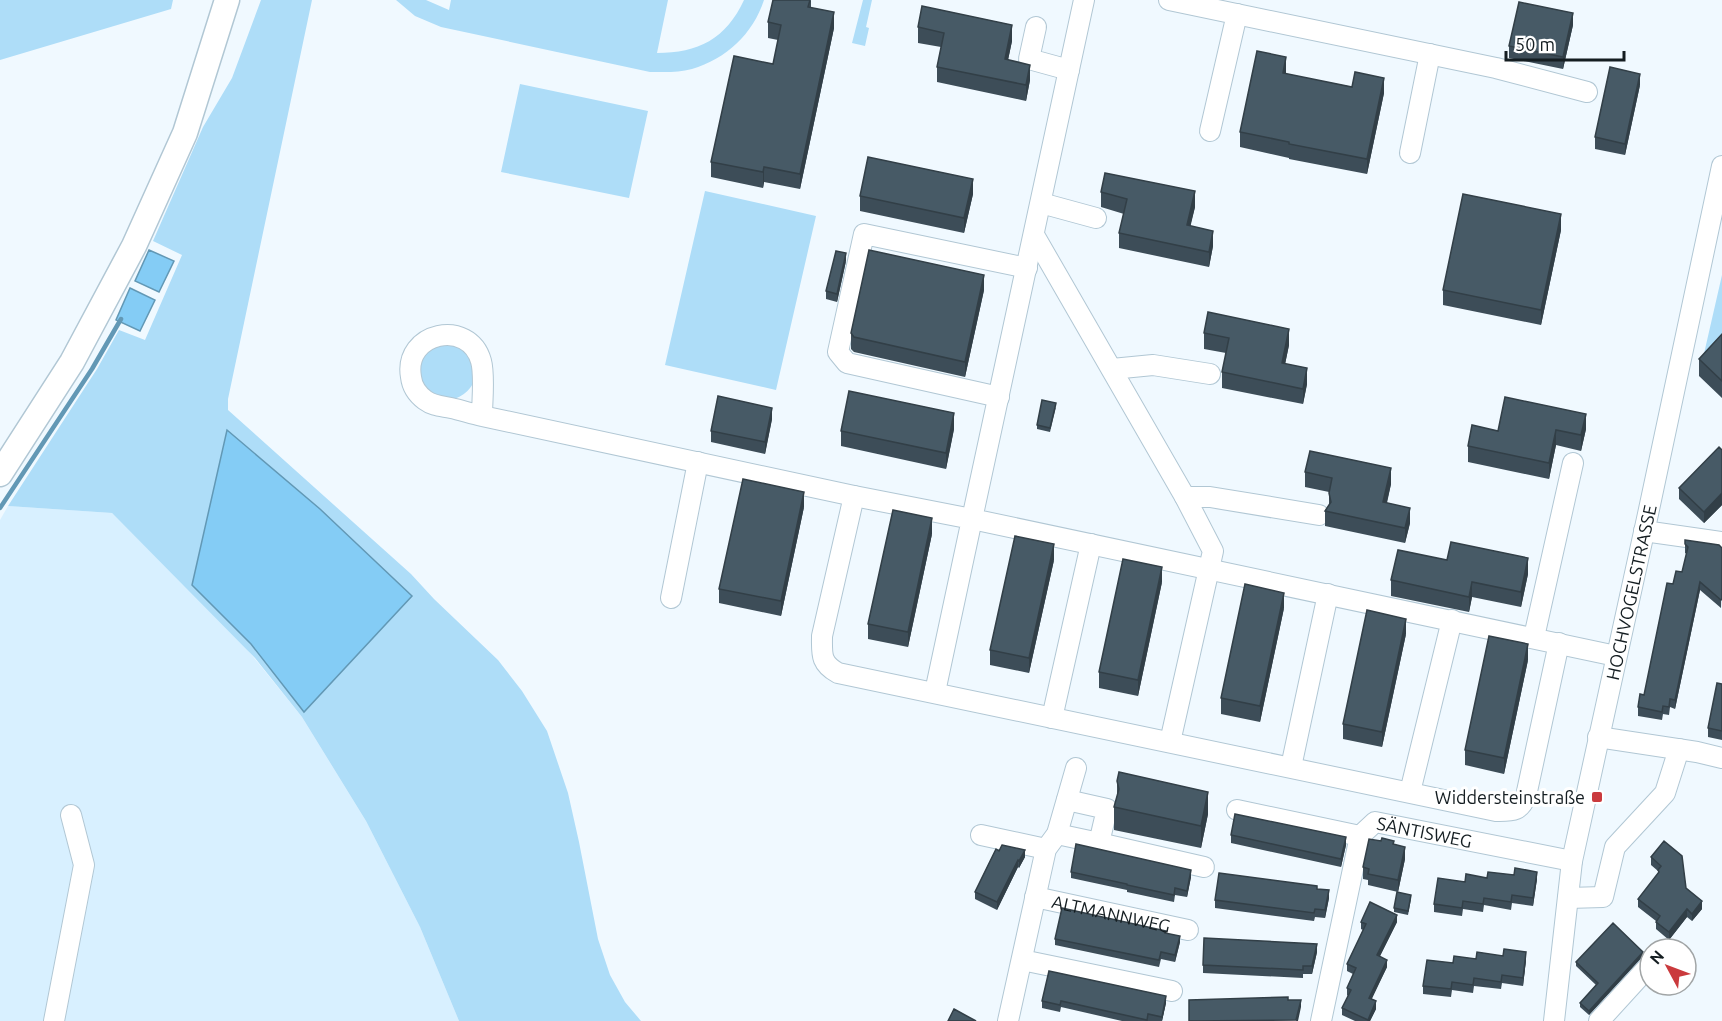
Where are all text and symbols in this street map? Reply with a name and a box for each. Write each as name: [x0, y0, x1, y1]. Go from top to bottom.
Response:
scale bar: [1506, 24, 1624, 62]
text: 50 m: [1515, 34, 1555, 54]
street label: HOCHVOGELSTRASSE: [1602, 503, 1660, 682]
place label: Widdersteinstraße: [1435, 787, 1585, 807]
marker: Widdersteinstraße: [1590, 790, 1604, 804]
street label: SÄNTISWEG: [1375, 813, 1474, 851]
street label: ALTMANNWEG: [1050, 891, 1172, 936]
north arrow: [1638, 937, 1698, 997]
text: N: [1646, 947, 1667, 968]

